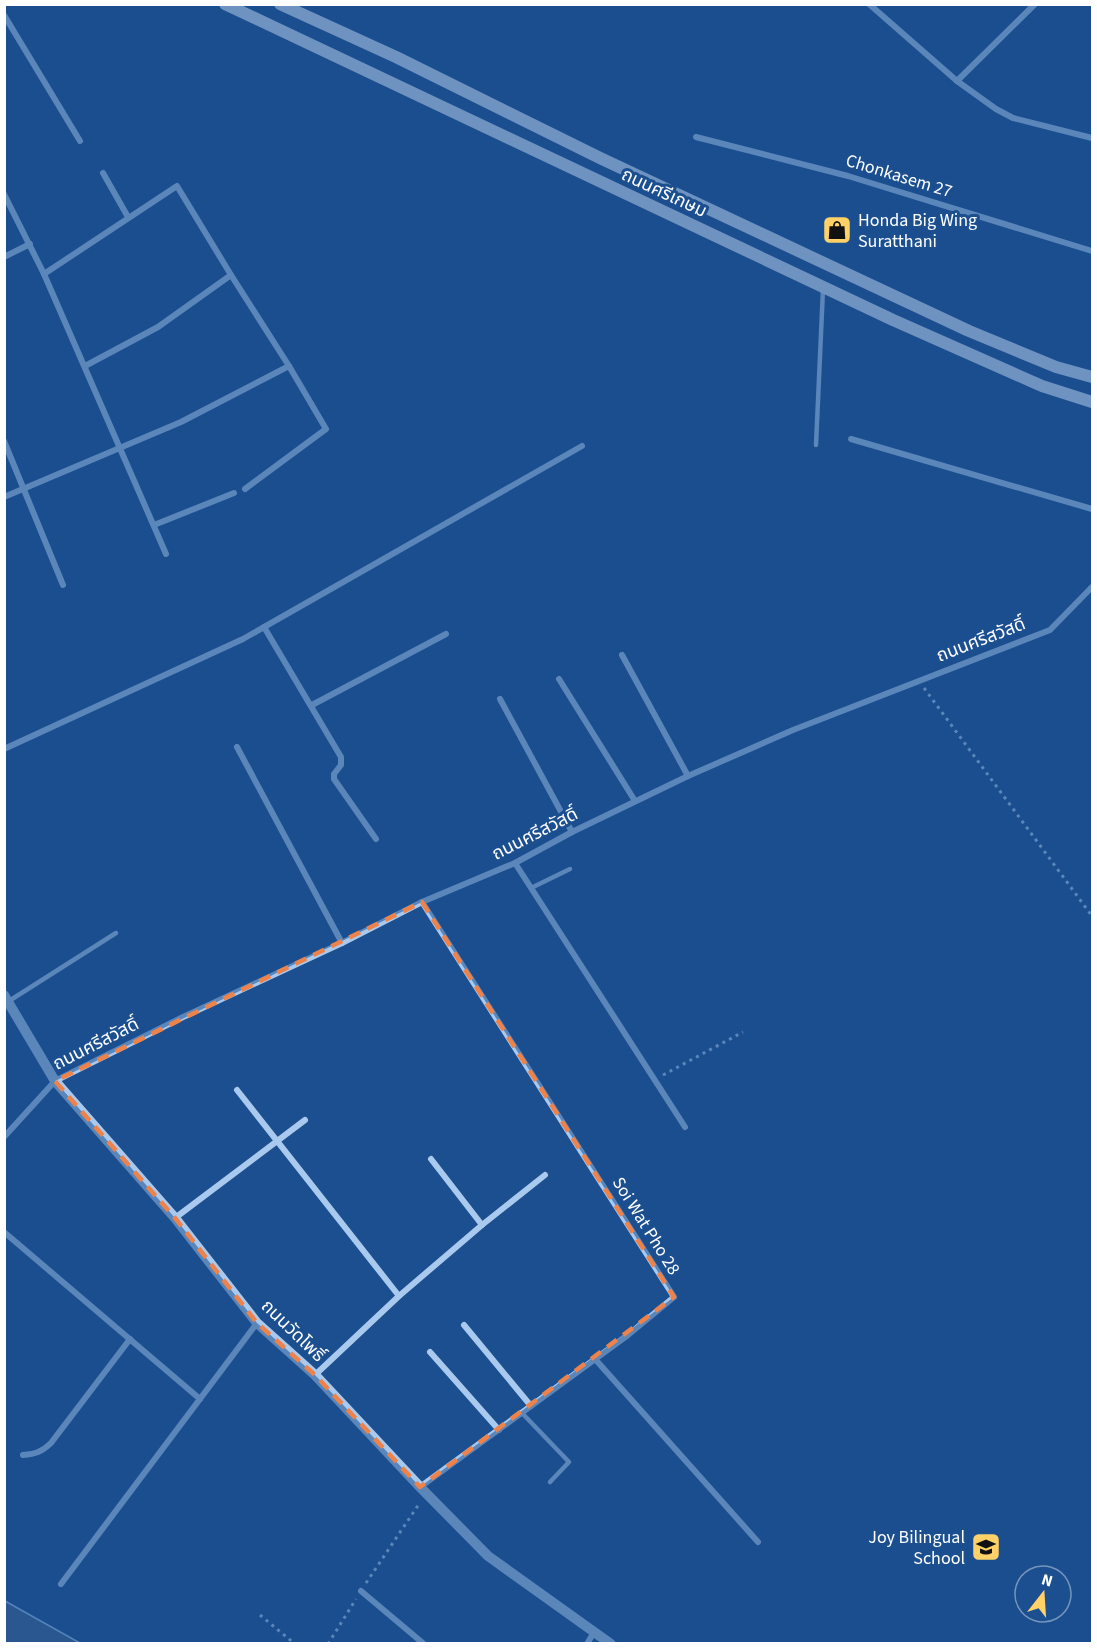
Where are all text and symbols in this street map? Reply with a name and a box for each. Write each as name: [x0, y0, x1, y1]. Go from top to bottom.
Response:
street label: Chonkasem 27: [843, 148, 955, 204]
street label: ถนนศรีเกษม: [617, 162, 711, 224]
place label: Honda Big Wing Suratthani: [858, 208, 977, 254]
shop icon: Honda Big Wing Suratthani: [821, 214, 853, 246]
street label: ถนนศรีสวัสดิ์: [933, 612, 1029, 668]
street label: ถนนศรีสวัสดิ์: [488, 802, 582, 866]
street label: ถนนศรีสวัสดิ์: [49, 1012, 143, 1076]
street label: Soi Wat Pho 28: [606, 1172, 686, 1280]
street label: ถนนวัดโพธิ์: [255, 1294, 331, 1368]
place label: Joy Bilingual School: [868, 1525, 965, 1571]
school or university icon: Joy Bilingual School: [970, 1531, 1002, 1563]
north arrow: [1013, 1564, 1073, 1624]
text: N: [1039, 1569, 1055, 1593]

